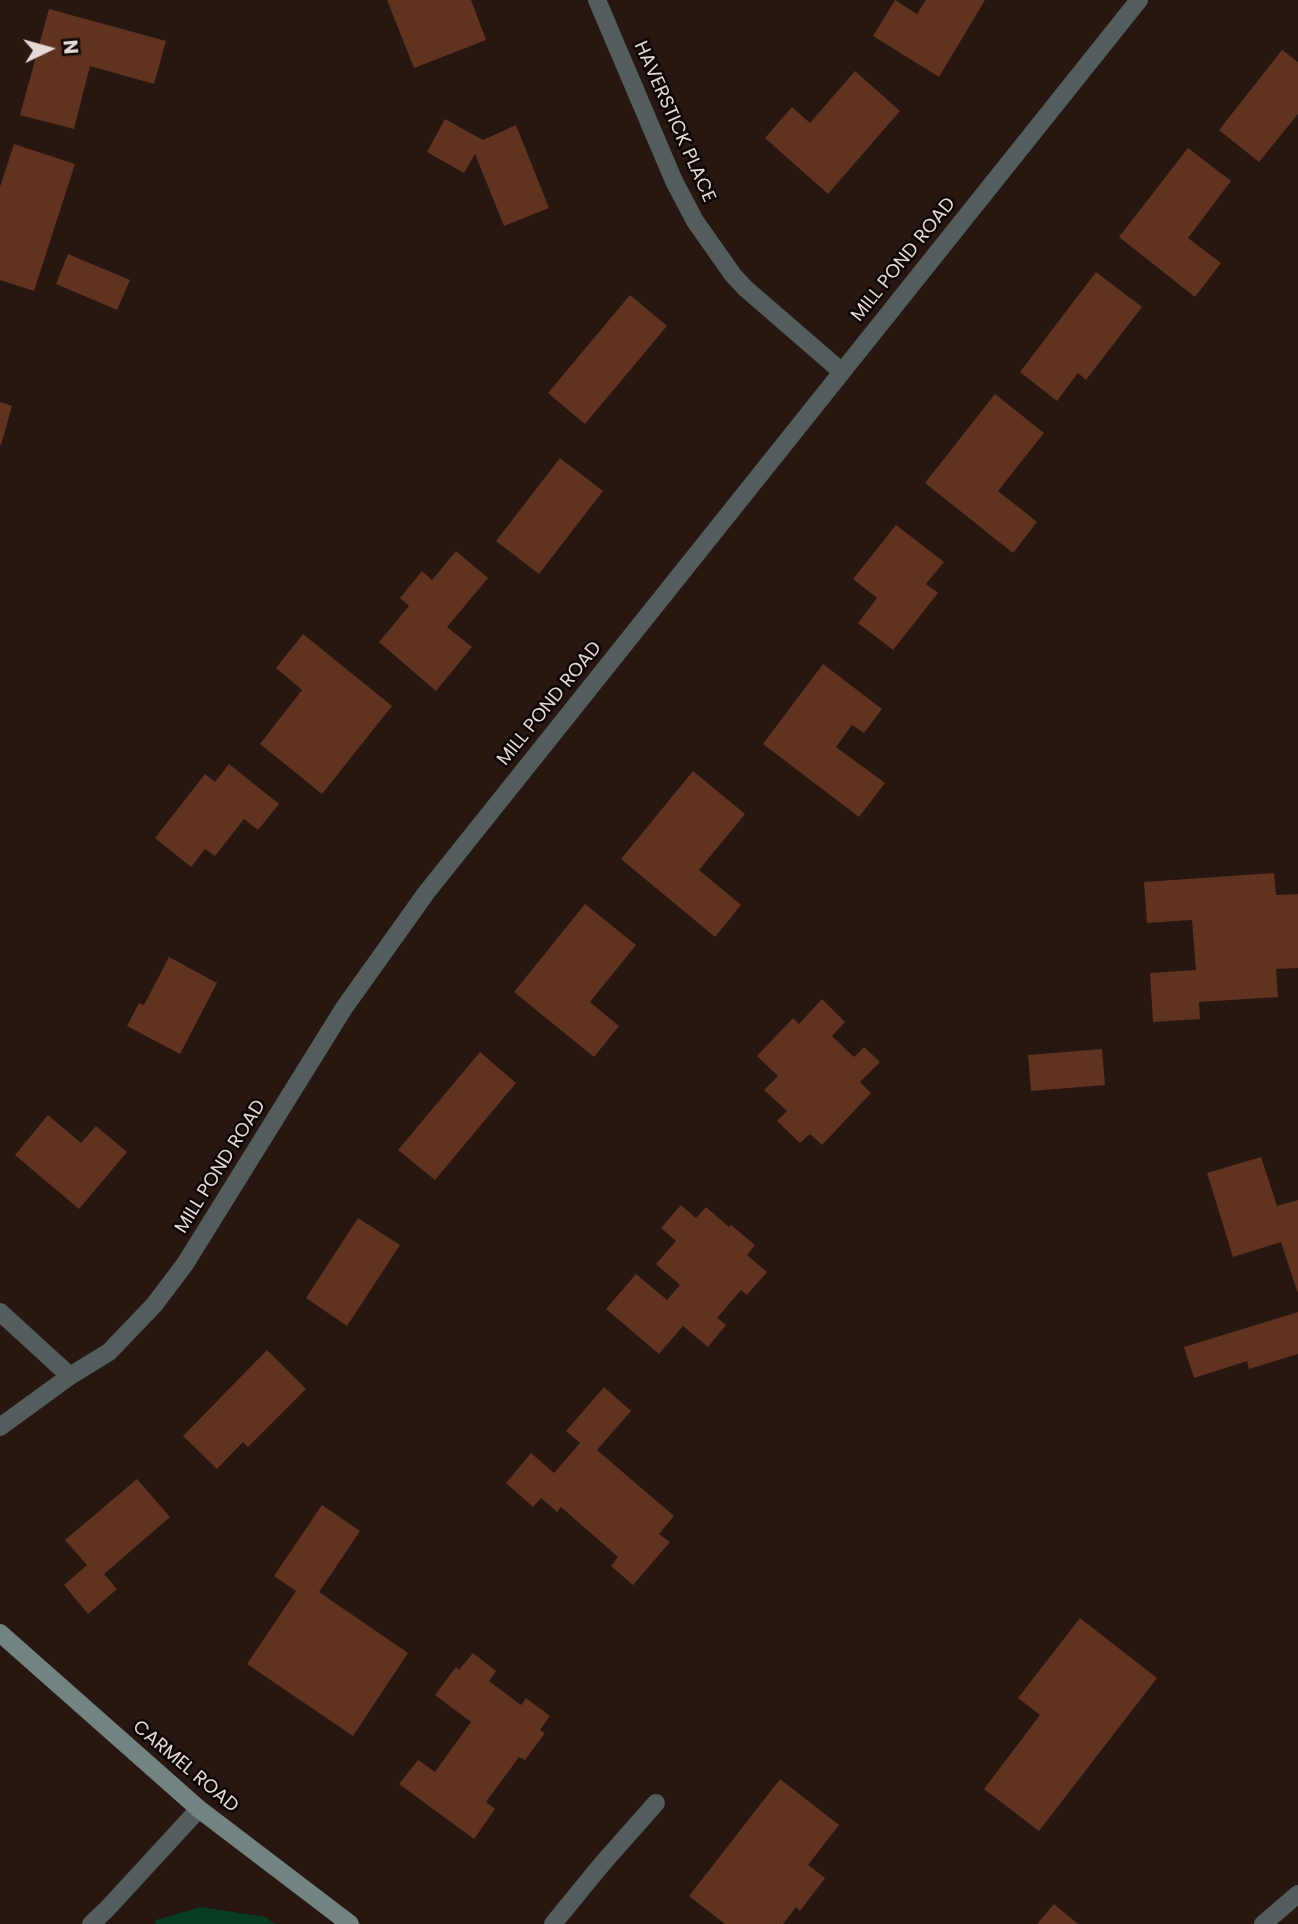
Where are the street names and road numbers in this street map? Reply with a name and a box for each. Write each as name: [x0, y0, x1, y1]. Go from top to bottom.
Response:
street label: HAVERSTICK PLACE: [628, 38, 720, 206]
street label: MILL POND ROAD: [847, 193, 961, 327]
street label: MILL POND ROAD: [493, 637, 607, 771]
street label: MILL POND ROAD: [171, 1096, 271, 1238]
street label: CARMEL ROAD: [127, 1716, 243, 1818]

